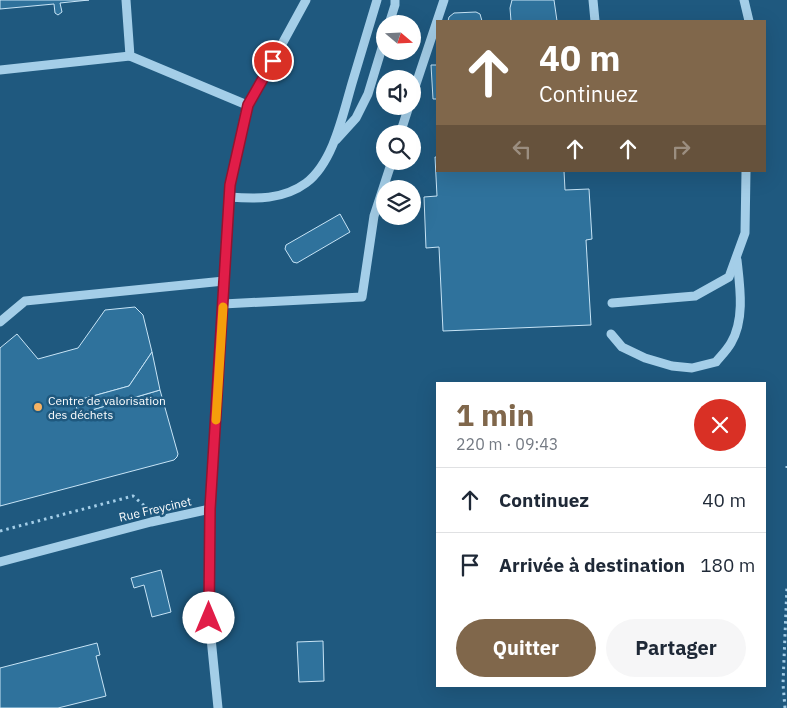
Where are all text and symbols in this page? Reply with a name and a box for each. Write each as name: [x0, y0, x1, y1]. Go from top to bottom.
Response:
north arrow: [376, 15, 421, 60]
map controls: [376, 15, 421, 225]
text: 40 m: [539, 35, 621, 81]
pin: [252, 40, 294, 82]
icon: ahead: [456, 40, 521, 105]
icon: arrive: [259, 47, 287, 75]
button: sound: [376, 70, 421, 115]
text: Continuez: [539, 79, 638, 108]
button: search: [376, 125, 421, 170]
icon: left: [508, 135, 536, 163]
icon: ahead: [561, 135, 589, 163]
icon: ahead: [614, 135, 642, 163]
icon: right: [667, 135, 695, 163]
button: layers: [376, 180, 421, 225]
place label: Centre de valorisation des déchets: [48, 393, 166, 422]
text: 1 min: [456, 395, 534, 434]
button: close: [694, 399, 746, 451]
marker: Centre de valorisation des déchets: [32, 401, 44, 413]
text: 220 m · 09:43: [456, 434, 558, 454]
icon: ahead: [456, 486, 484, 514]
text: Continuez: [499, 488, 589, 512]
text: 40 m: [702, 488, 746, 512]
street label: Rue Freycinet: [117, 493, 193, 525]
icon: arrive: [456, 551, 484, 579]
text: Arrivée à destination: [499, 553, 685, 577]
text: 180 m: [700, 553, 755, 577]
position arrow: [182, 591, 234, 643]
button: Quitter: [456, 619, 596, 677]
button: Partager: [606, 619, 746, 677]

